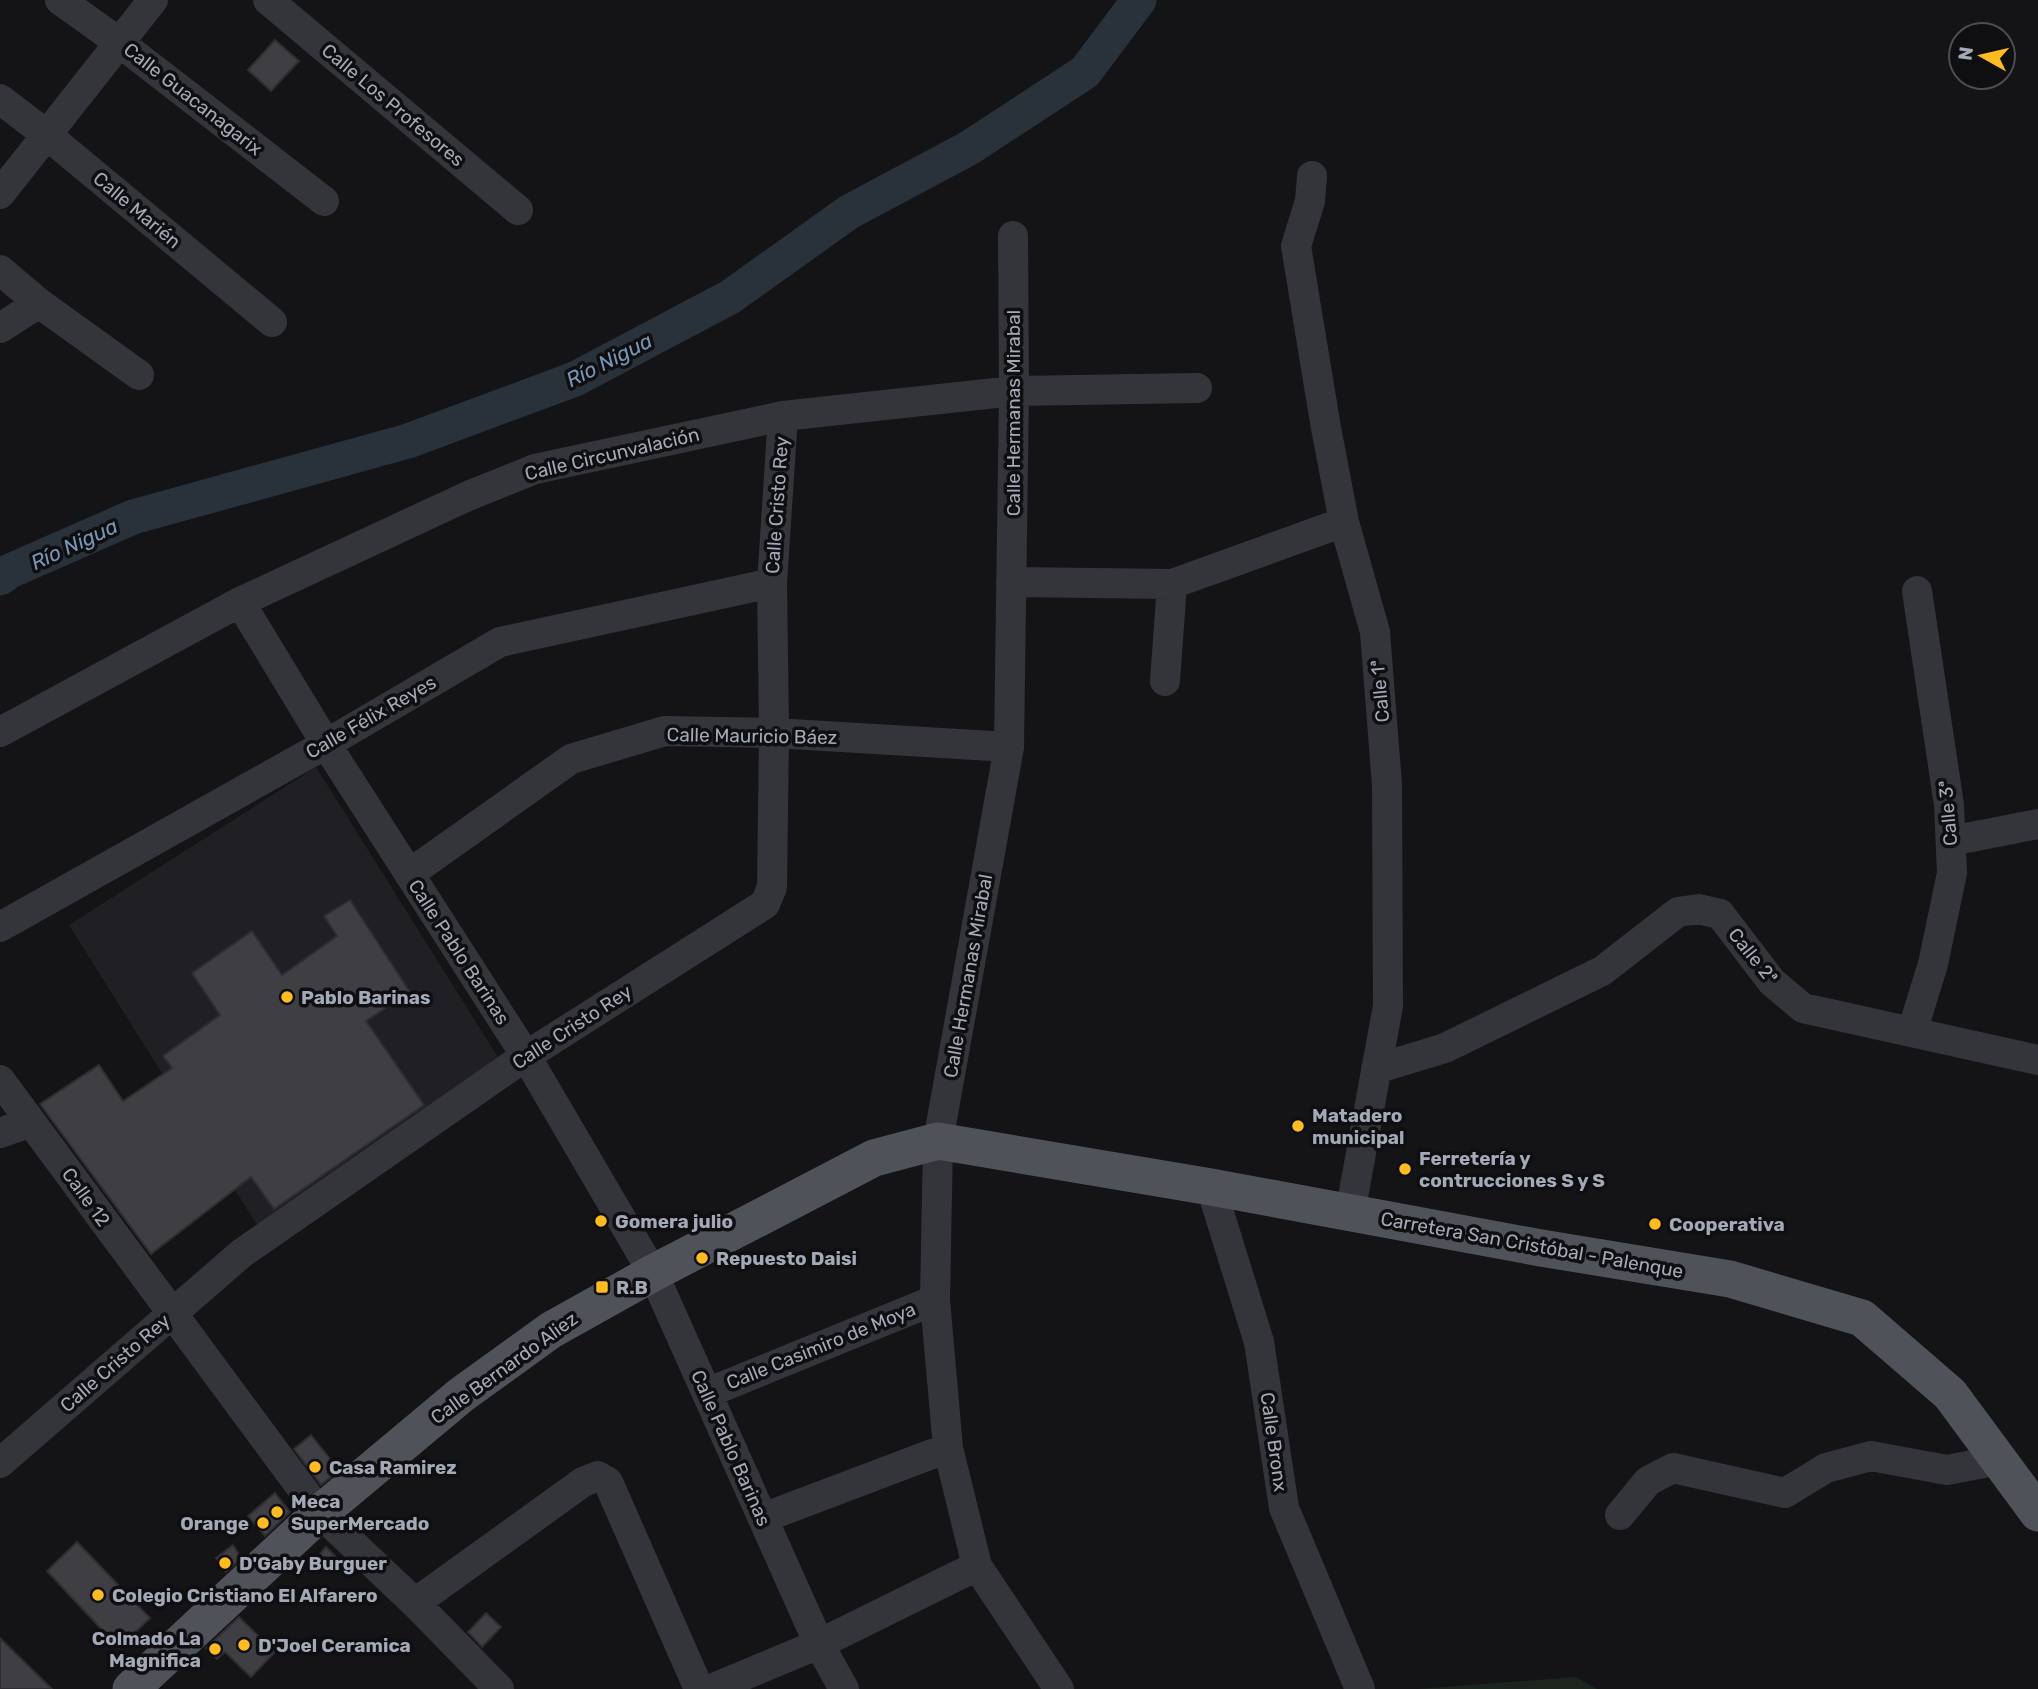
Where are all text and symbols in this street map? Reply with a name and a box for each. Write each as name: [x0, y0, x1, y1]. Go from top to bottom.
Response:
north arrow: [1947, 21, 2017, 91]
street label: Calle Guacanagarix: [119, 38, 267, 160]
street label: Calle Los Profesores: [317, 39, 469, 171]
text: N: [1953, 45, 1978, 62]
street label: Calle Marién: [89, 167, 185, 253]
street label: Calle Hermanas Mirabal: [1002, 310, 1025, 516]
water label: Río Nigua: [562, 328, 656, 392]
street label: Calle Circunvalación: [523, 423, 701, 485]
street label: Calle Cristo Rey: [761, 435, 793, 575]
water label: Río Nigua: [26, 513, 122, 575]
street label: Calle 1ª: [1366, 659, 1394, 723]
street label: Calle Félix Reyes: [302, 670, 440, 764]
street label: Calle Mauricio Báez: [666, 723, 838, 749]
street label: Calle 3ª: [1934, 779, 1962, 847]
street label: Calle Hermanas Mirabal: [939, 872, 997, 1080]
street label: Calle Pablo Barinas: [404, 875, 514, 1029]
street label: Calle 2ª: [1723, 923, 1783, 989]
street label: Calle Cristo Rey: [508, 980, 636, 1074]
place label: Pablo Barinas: [301, 986, 431, 1009]
marker: Pablo Barinas: [279, 989, 295, 1005]
place label: Matadero municipal: [1312, 1104, 1405, 1149]
marker: Matadero municipal: [1290, 1118, 1306, 1134]
place label: Ferretería y contrucciones S y S: [1419, 1147, 1605, 1192]
marker: Ferretería y contrucciones S y S: [1397, 1161, 1413, 1177]
street label: Calle 12: [57, 1163, 115, 1231]
street label: Carretera San Cristóbal - Palenque: [1379, 1207, 1685, 1283]
place label: Gomera julio: [615, 1210, 733, 1233]
marker: Gomera julio: [593, 1213, 609, 1229]
place label: Cooperativa: [1669, 1213, 1785, 1236]
marker: Cooperativa: [1647, 1216, 1663, 1232]
place label: Repuesto Daisi: [716, 1247, 857, 1270]
marker: Repuesto Daisi: [694, 1250, 710, 1266]
place label: R.B: [616, 1276, 648, 1299]
marker: R.B: [594, 1279, 610, 1295]
street label: Calle Casimiro de Moya: [723, 1297, 919, 1395]
street label: Calle Bernardo Aliez: [426, 1307, 582, 1429]
street label: Calle Cristo Rey: [55, 1309, 175, 1417]
street label: Calle Pablo Barinas: [686, 1366, 776, 1530]
street label: Calle Bronx: [1256, 1391, 1292, 1493]
place label: Casa Ramirez: [329, 1456, 457, 1479]
marker: Casa Ramirez: [307, 1459, 323, 1475]
place label: Meca SuperMercado: [291, 1490, 429, 1535]
marker: Meca SuperMercado: [269, 1504, 285, 1520]
place label: Orange: [180, 1512, 249, 1535]
marker: Orange: [255, 1515, 271, 1531]
place label: D'Gaby Burguer: [239, 1552, 387, 1575]
marker: D'Gaby Burguer: [217, 1555, 233, 1571]
place label: Colegio Cristiano El Alfarero: [112, 1584, 378, 1607]
marker: Colegio Cristiano El Alfarero: [90, 1587, 106, 1603]
place label: Colmado La Magnifica: [92, 1627, 201, 1672]
place label: D'Joel Ceramica: [258, 1634, 411, 1657]
marker: D'Joel Ceramica: [236, 1637, 252, 1653]
marker: Colmado La Magnifica: [207, 1641, 223, 1657]

